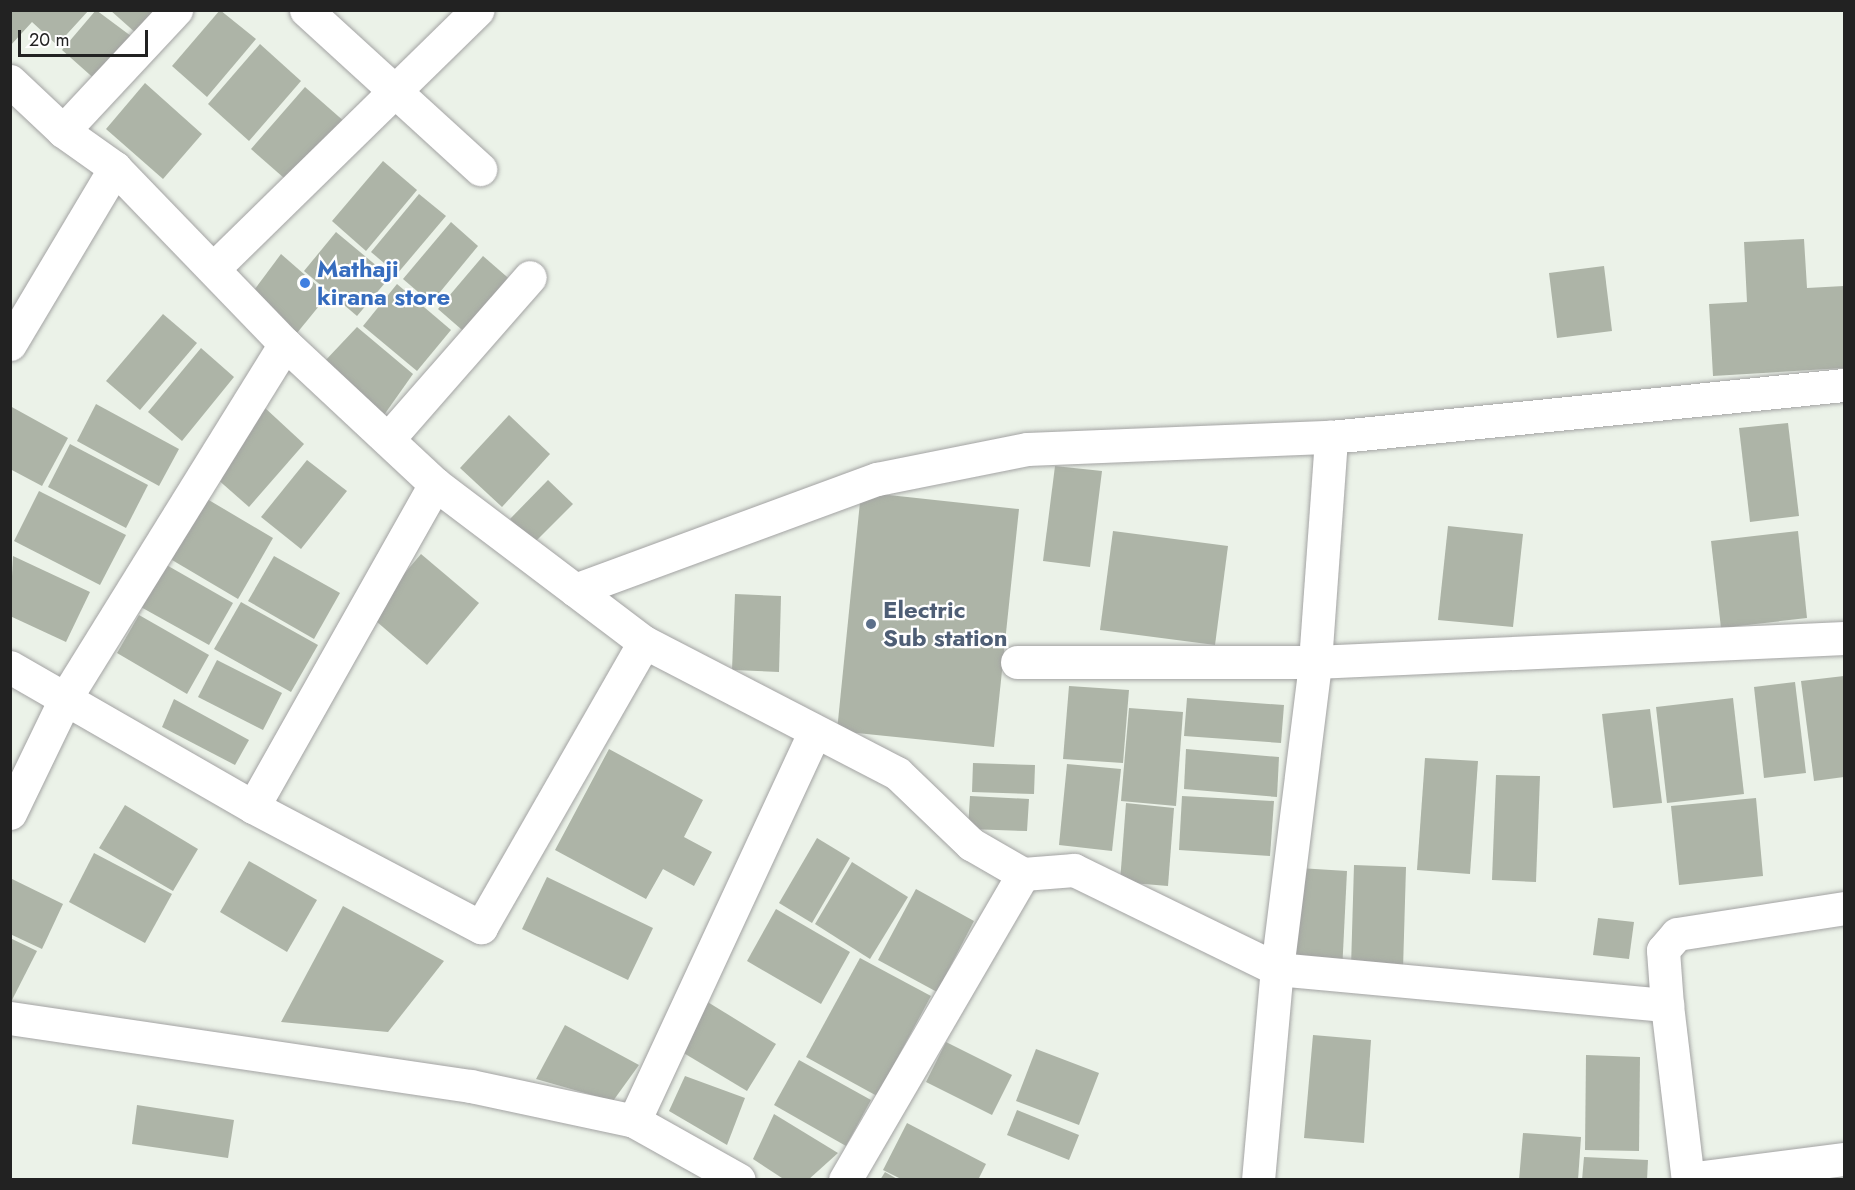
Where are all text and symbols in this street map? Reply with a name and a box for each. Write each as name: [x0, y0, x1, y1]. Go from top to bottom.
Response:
scale bar: [21, 18, 152, 56]
text: 20 m: [29, 27, 69, 53]
place label: Mathaji kirana store: [317, 255, 450, 311]
marker: Mathaji kirana store: [298, 276, 312, 290]
place label: Electric Sub station: [883, 596, 1008, 652]
marker: Electric Sub station: [864, 617, 878, 631]

